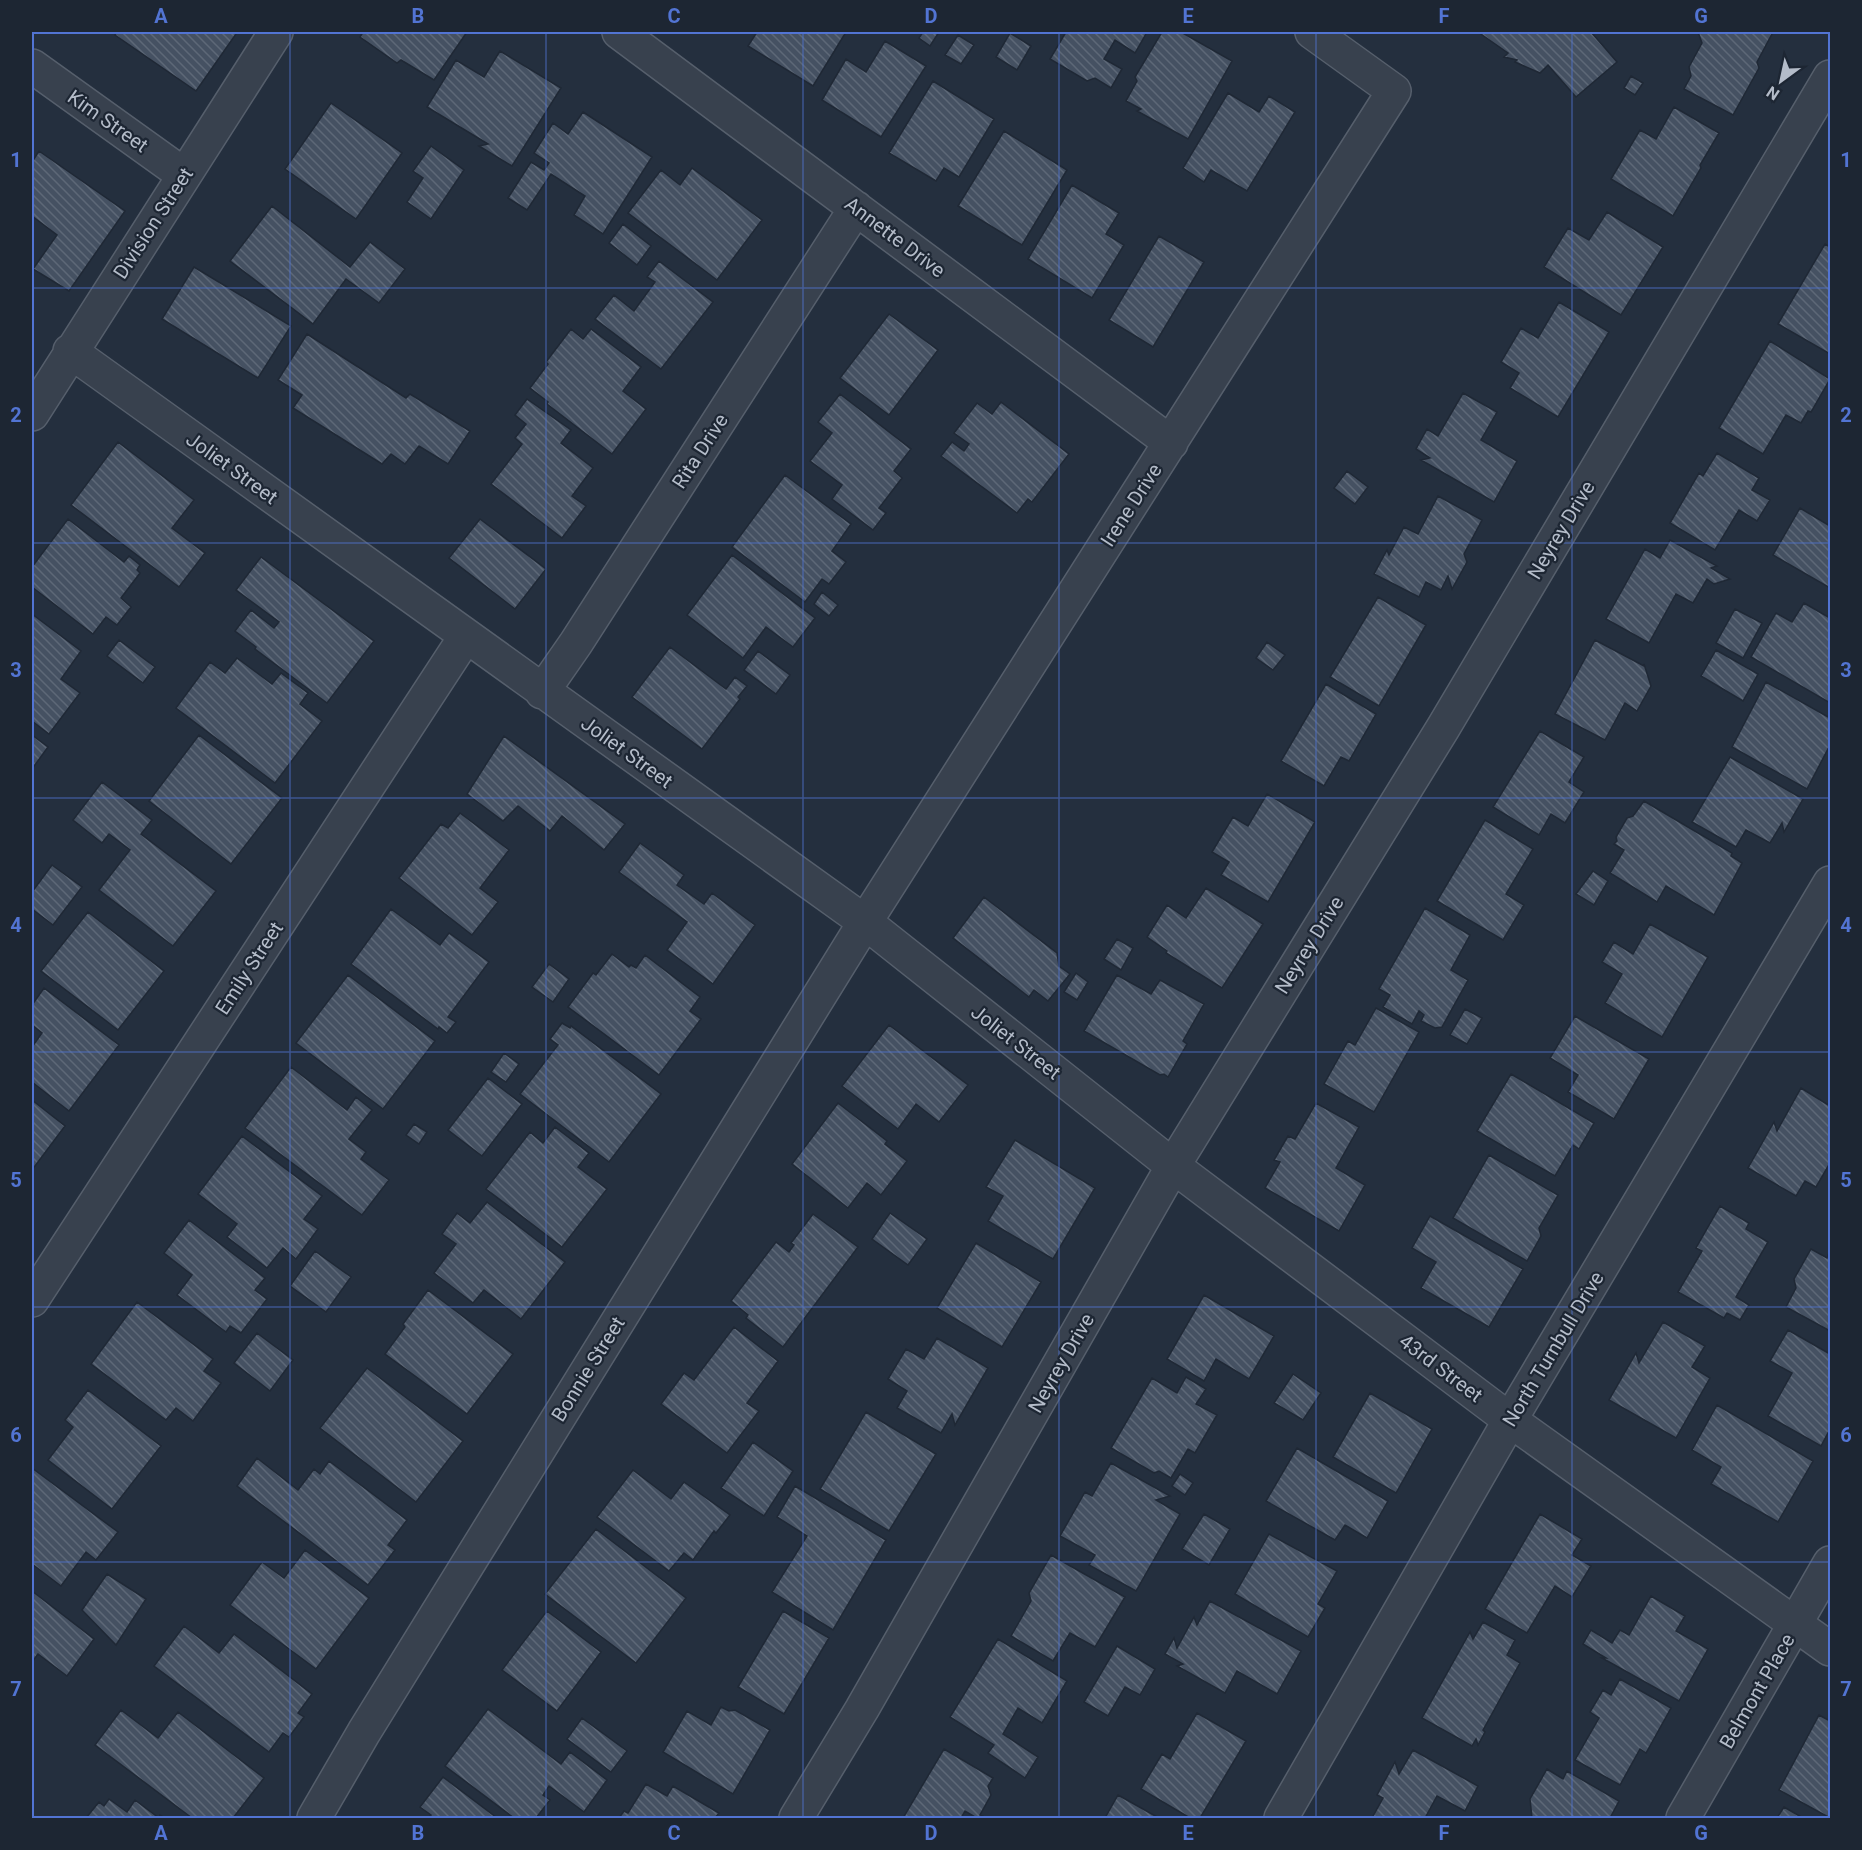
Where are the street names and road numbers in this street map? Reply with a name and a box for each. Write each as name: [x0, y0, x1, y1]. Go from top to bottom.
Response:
street label: Kim Street: [63, 85, 153, 157]
street label: Division Street: [108, 163, 198, 283]
street label: Annette Drive: [840, 192, 950, 282]
street label: Rita Drive: [667, 409, 733, 493]
street label: Joliet Street: [182, 427, 282, 509]
street label: Irene Drive: [1095, 459, 1167, 551]
street label: Neyrey Drive: [1522, 476, 1600, 584]
street label: Joliet Street: [577, 711, 677, 793]
street label: Neyrey Drive: [1270, 892, 1348, 998]
street label: Emily Street: [210, 917, 288, 1019]
street label: Joliet Street: [966, 1000, 1066, 1084]
street label: North Turnbull Drive: [1497, 1267, 1609, 1431]
street label: Neyrey Drive: [1023, 1309, 1099, 1417]
street label: Bonnie Street: [546, 1312, 630, 1426]
street label: 43rd Street: [1395, 1329, 1487, 1407]
street label: Belmont Place: [1714, 1629, 1800, 1753]

